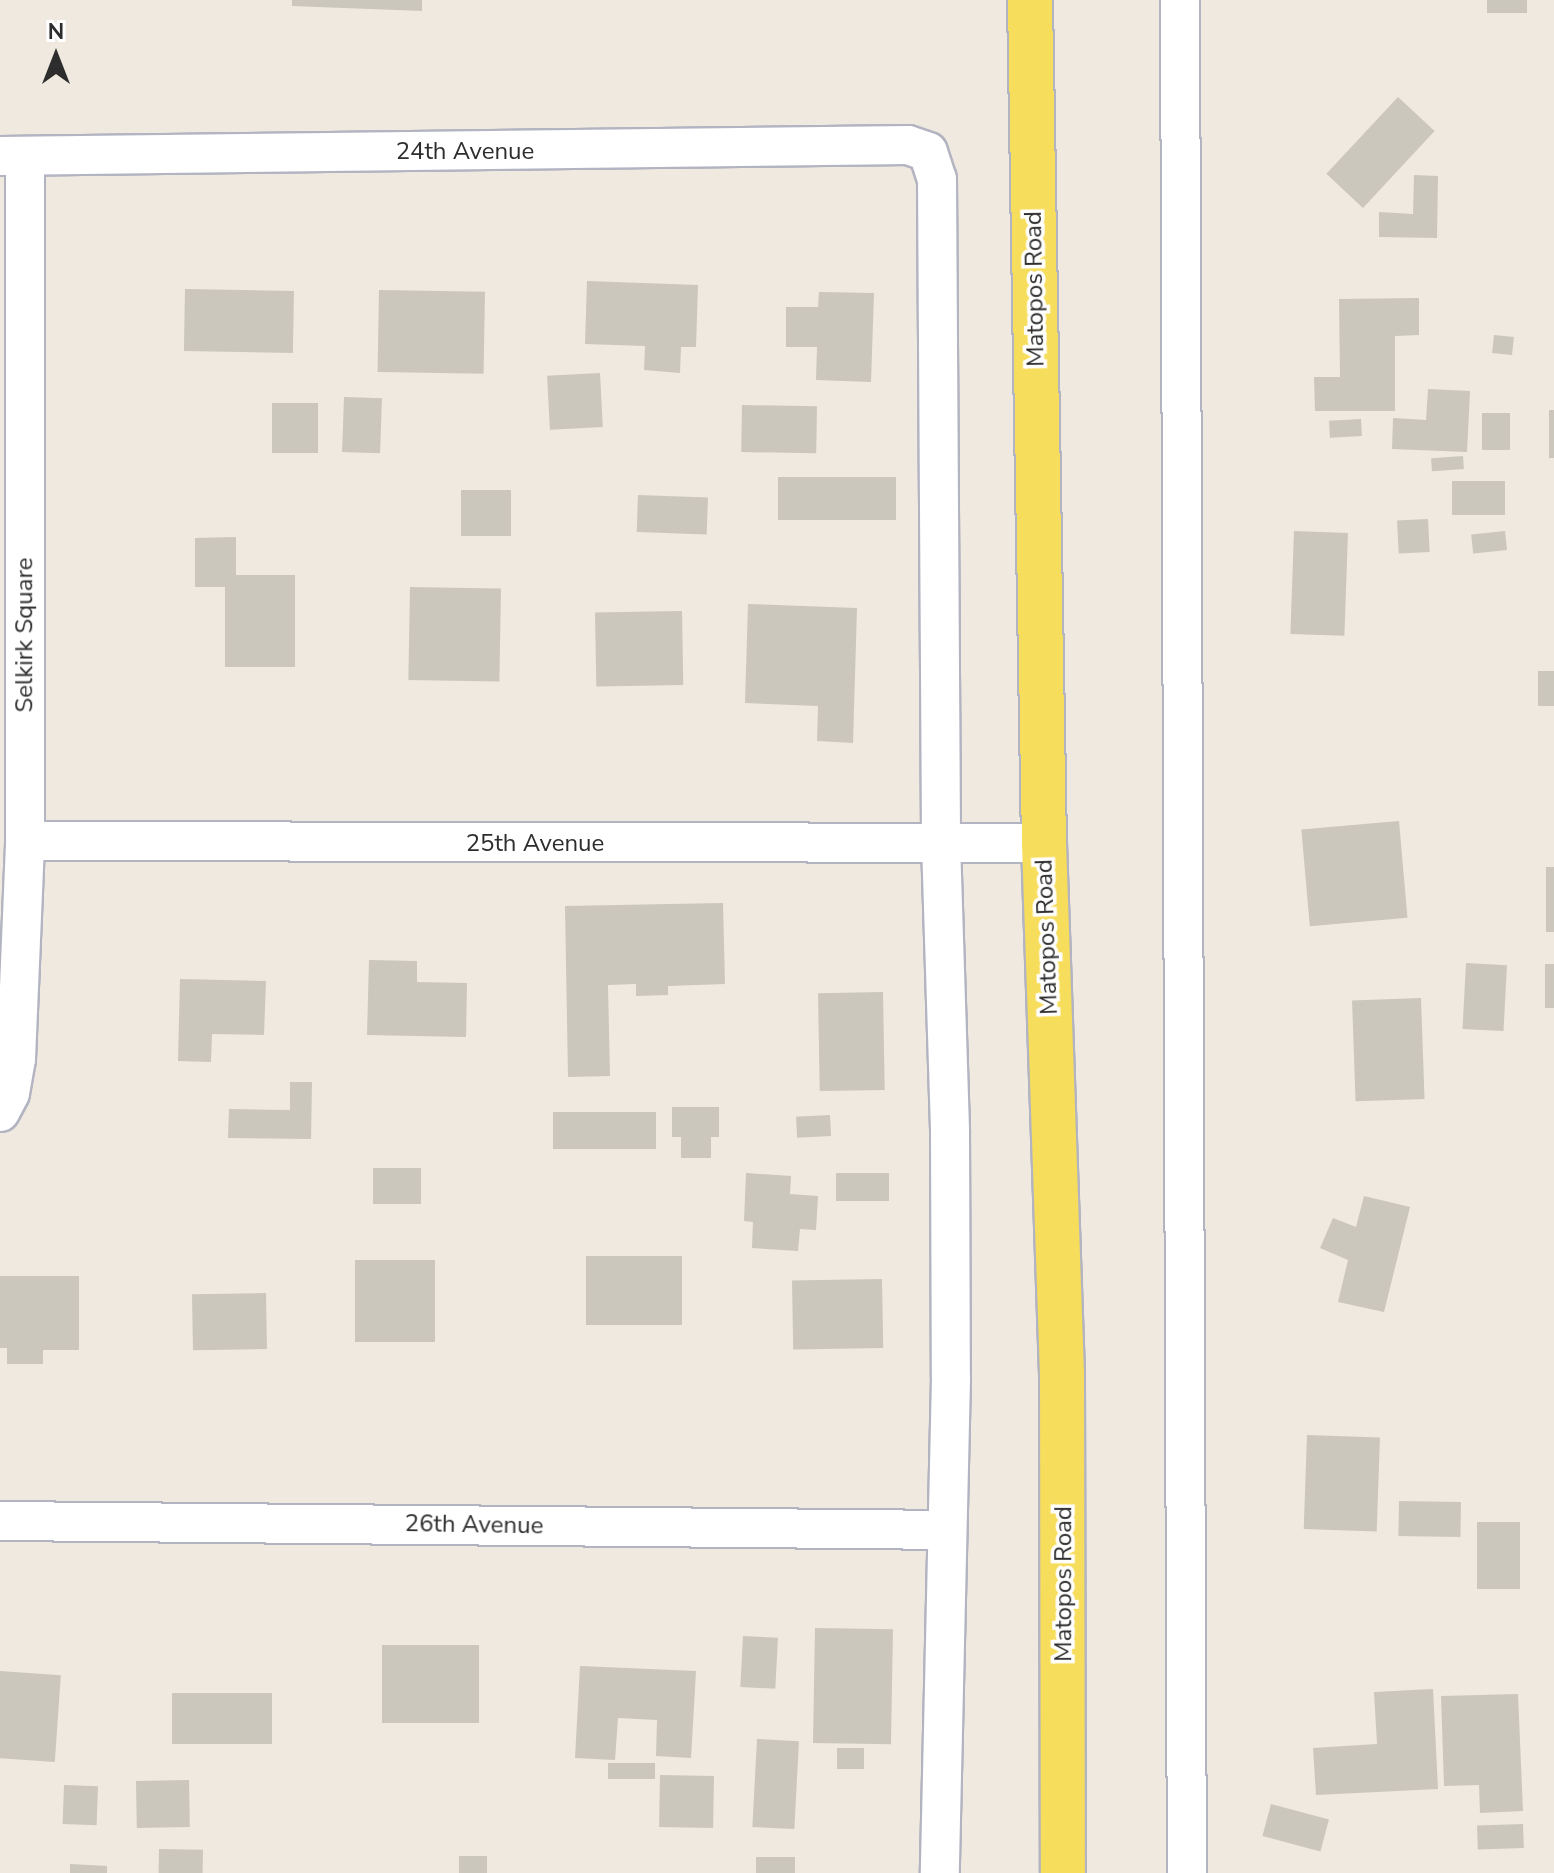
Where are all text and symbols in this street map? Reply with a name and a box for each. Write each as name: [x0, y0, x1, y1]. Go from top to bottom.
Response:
north arrow: [16, 16, 96, 96]
text: N: [48, 17, 64, 47]
street label: 24th Avenue: [396, 138, 534, 166]
street label: Matopos Road: [1019, 211, 1051, 367]
street label: Selkirk Square: [11, 557, 39, 713]
street label: 25th Avenue: [466, 830, 604, 858]
street label: Matopos Road: [1030, 859, 1064, 1015]
street label: Matopos Road: [1050, 1506, 1078, 1662]
street label: 26th Avenue: [404, 1509, 544, 1541]

